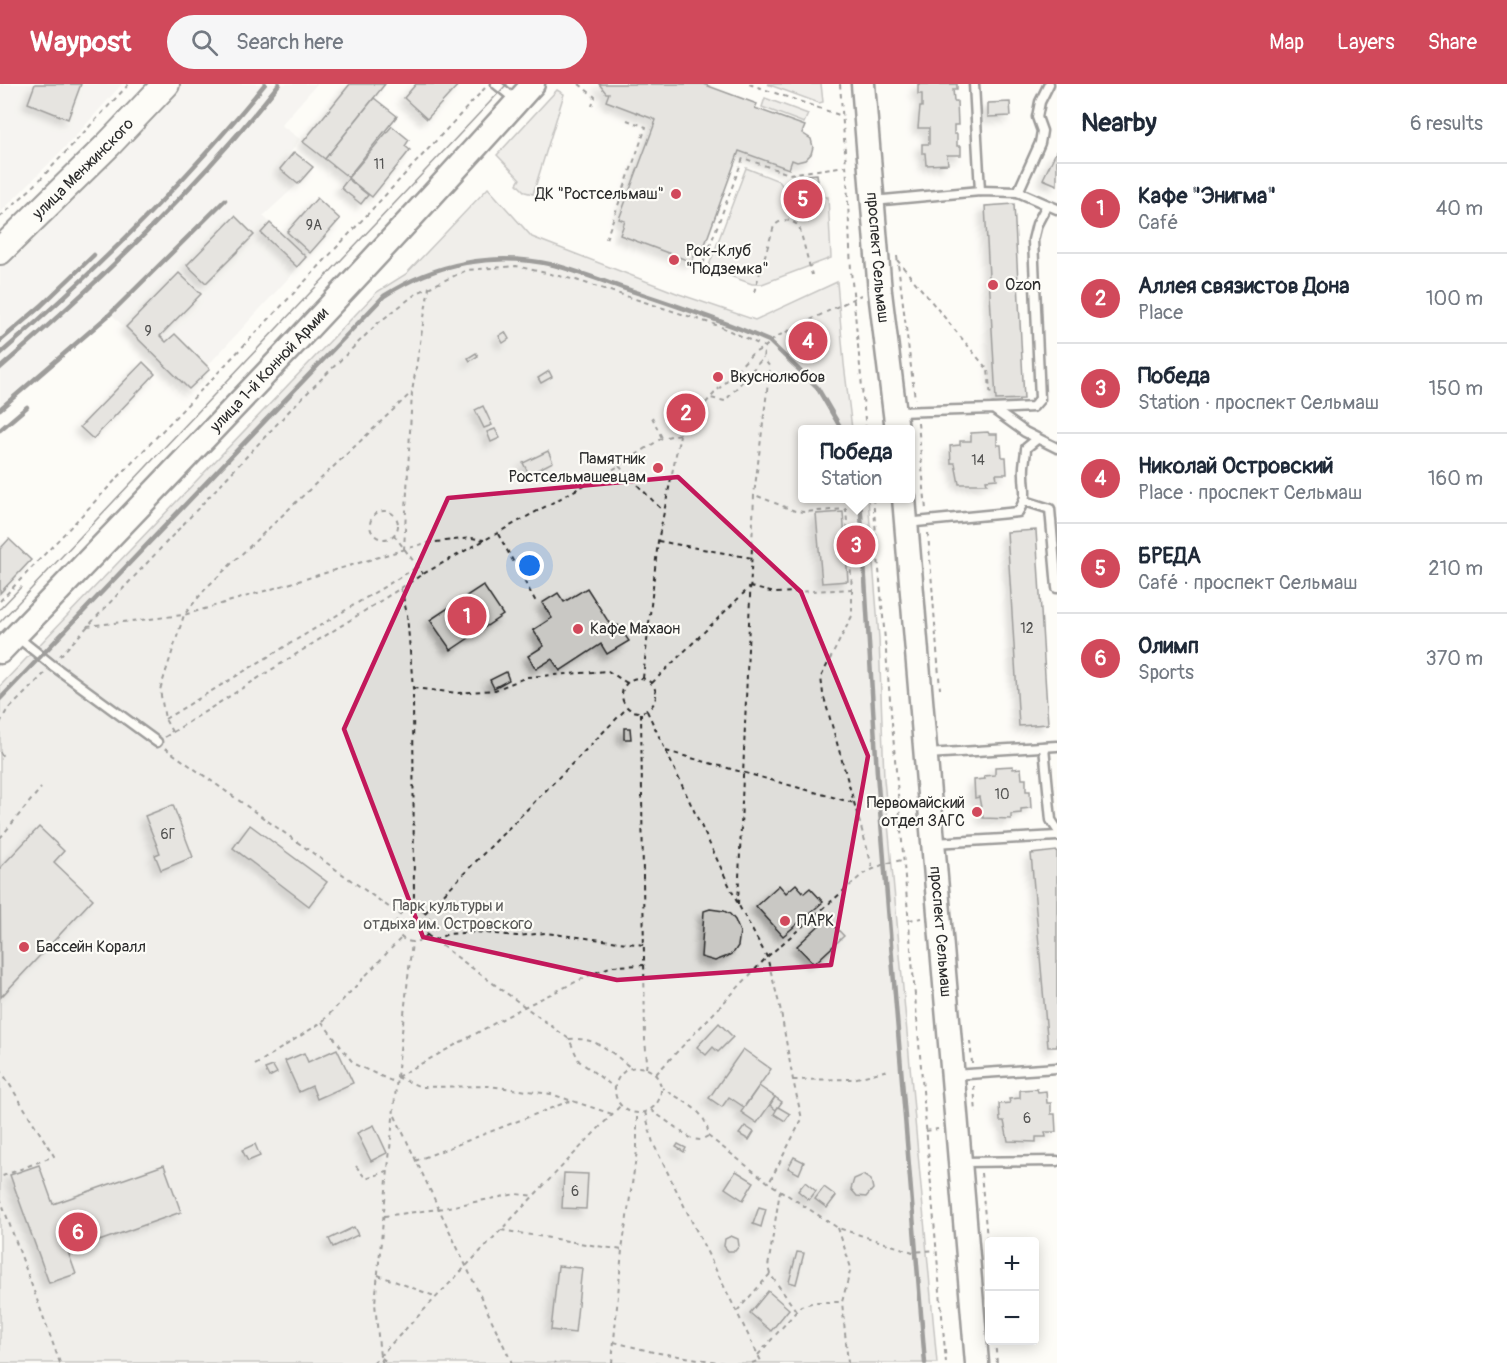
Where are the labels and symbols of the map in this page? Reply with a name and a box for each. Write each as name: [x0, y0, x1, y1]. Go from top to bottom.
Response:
street label: улица Менжинского: [28, 114, 138, 224]
house number: 11: [374, 156, 384, 173]
pin: 5: [784, 176, 822, 222]
place label: ДК "Ростсельмаш": [534, 184, 664, 204]
marker: ДК "Ростсельмаш": [669, 187, 683, 201]
street label: проспект Сельмаш: [862, 191, 894, 324]
house number: 9А: [306, 217, 322, 234]
place label: Рок-Клуб "Подземка": [686, 241, 769, 279]
marker: Рок-Клуб "Подземка": [667, 253, 681, 267]
place label: Ozon: [1005, 275, 1041, 295]
marker: Ozon: [986, 278, 1000, 292]
street label: улица 1-й Конной Армии: [205, 303, 333, 437]
pin: 4: [788, 318, 828, 364]
house number: 9: [144, 323, 152, 340]
place label: Вкуснолюбов: [730, 367, 825, 387]
marker: Вкуснолюбов: [711, 370, 725, 384]
pin: 2: [666, 390, 706, 436]
place label: Памятник Ростсельмашевцам: [509, 449, 646, 487]
house number: 14: [971, 452, 985, 469]
marker: Памятник Ростсельмашевцам: [651, 461, 665, 475]
pin: 3: [836, 522, 876, 568]
your location: [515, 551, 544, 580]
pin: 1: [448, 594, 486, 638]
place label: Кафе Махаон: [590, 619, 680, 639]
house number: 12: [1020, 620, 1034, 637]
marker: Кафе Махаон: [571, 622, 585, 636]
house number: 10: [994, 786, 1010, 803]
place label: Первомайский отдел ЗАГС: [867, 793, 965, 831]
marker: Первомайский отдел ЗАГС: [970, 805, 984, 819]
house number: 6Г: [161, 826, 175, 843]
street label: проспект Сельмаш: [925, 865, 956, 998]
park label: Парк культуры и отдыха им. Островского: [363, 896, 533, 934]
place label: ПАРК: [797, 911, 834, 931]
marker: ПАРК: [778, 914, 792, 928]
place label: Бассейн Коралл: [36, 937, 146, 957]
marker: Бассейн Коралл: [17, 940, 31, 954]
house number: 6: [1023, 1110, 1031, 1127]
house number: 6: [571, 1183, 579, 1200]
pin: 6: [58, 1210, 98, 1254]

